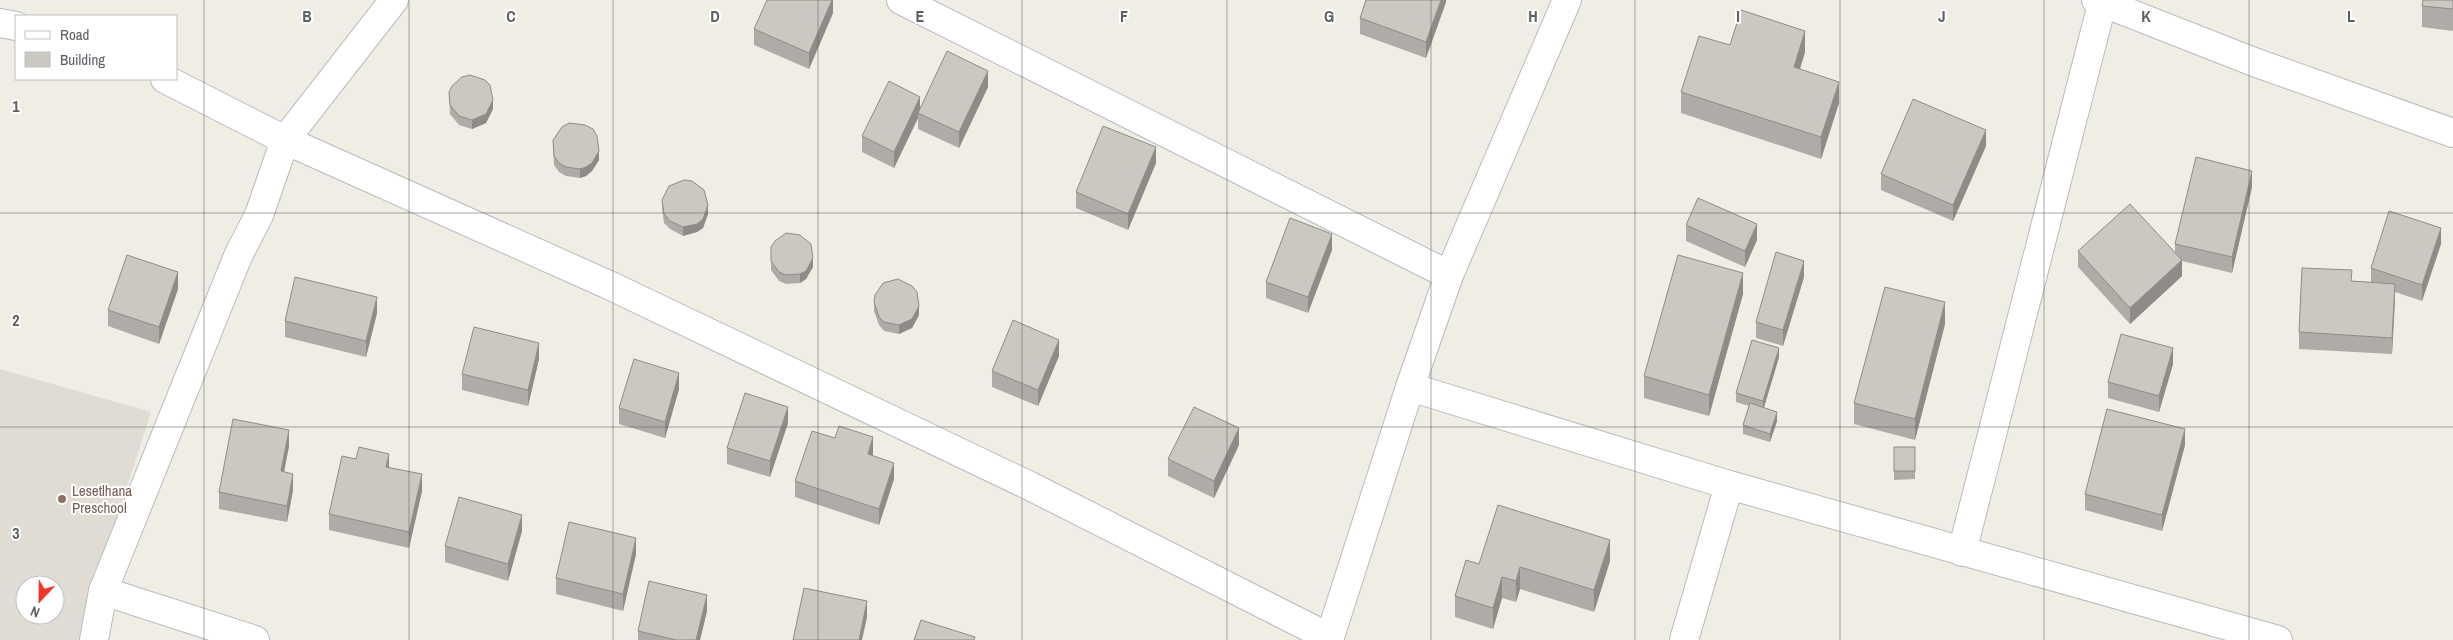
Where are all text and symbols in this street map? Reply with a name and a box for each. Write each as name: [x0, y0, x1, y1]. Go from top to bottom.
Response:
text: B: [302, 5, 312, 27]
text: C: [506, 5, 516, 27]
text: D: [710, 5, 720, 27]
text: E: [916, 5, 925, 27]
text: F: [1120, 5, 1128, 27]
text: G: [1324, 5, 1334, 27]
text: H: [1528, 5, 1538, 27]
text: I: [1736, 5, 1740, 27]
text: J: [1938, 5, 1946, 27]
text: K: [2141, 5, 2151, 27]
text: L: [2347, 5, 2355, 27]
legend: [15, 15, 178, 80]
text: Road: [60, 24, 89, 45]
text: Building: [60, 49, 105, 70]
text: 1: [12, 95, 20, 117]
text: 2: [12, 309, 20, 331]
place label: Lesetlhana Preschool: [72, 480, 132, 518]
marker: Lesetlhana Preschool: [56, 493, 68, 505]
text: 3: [12, 522, 20, 544]
north arrow: [15, 575, 65, 625]
text: N: [28, 602, 42, 622]

